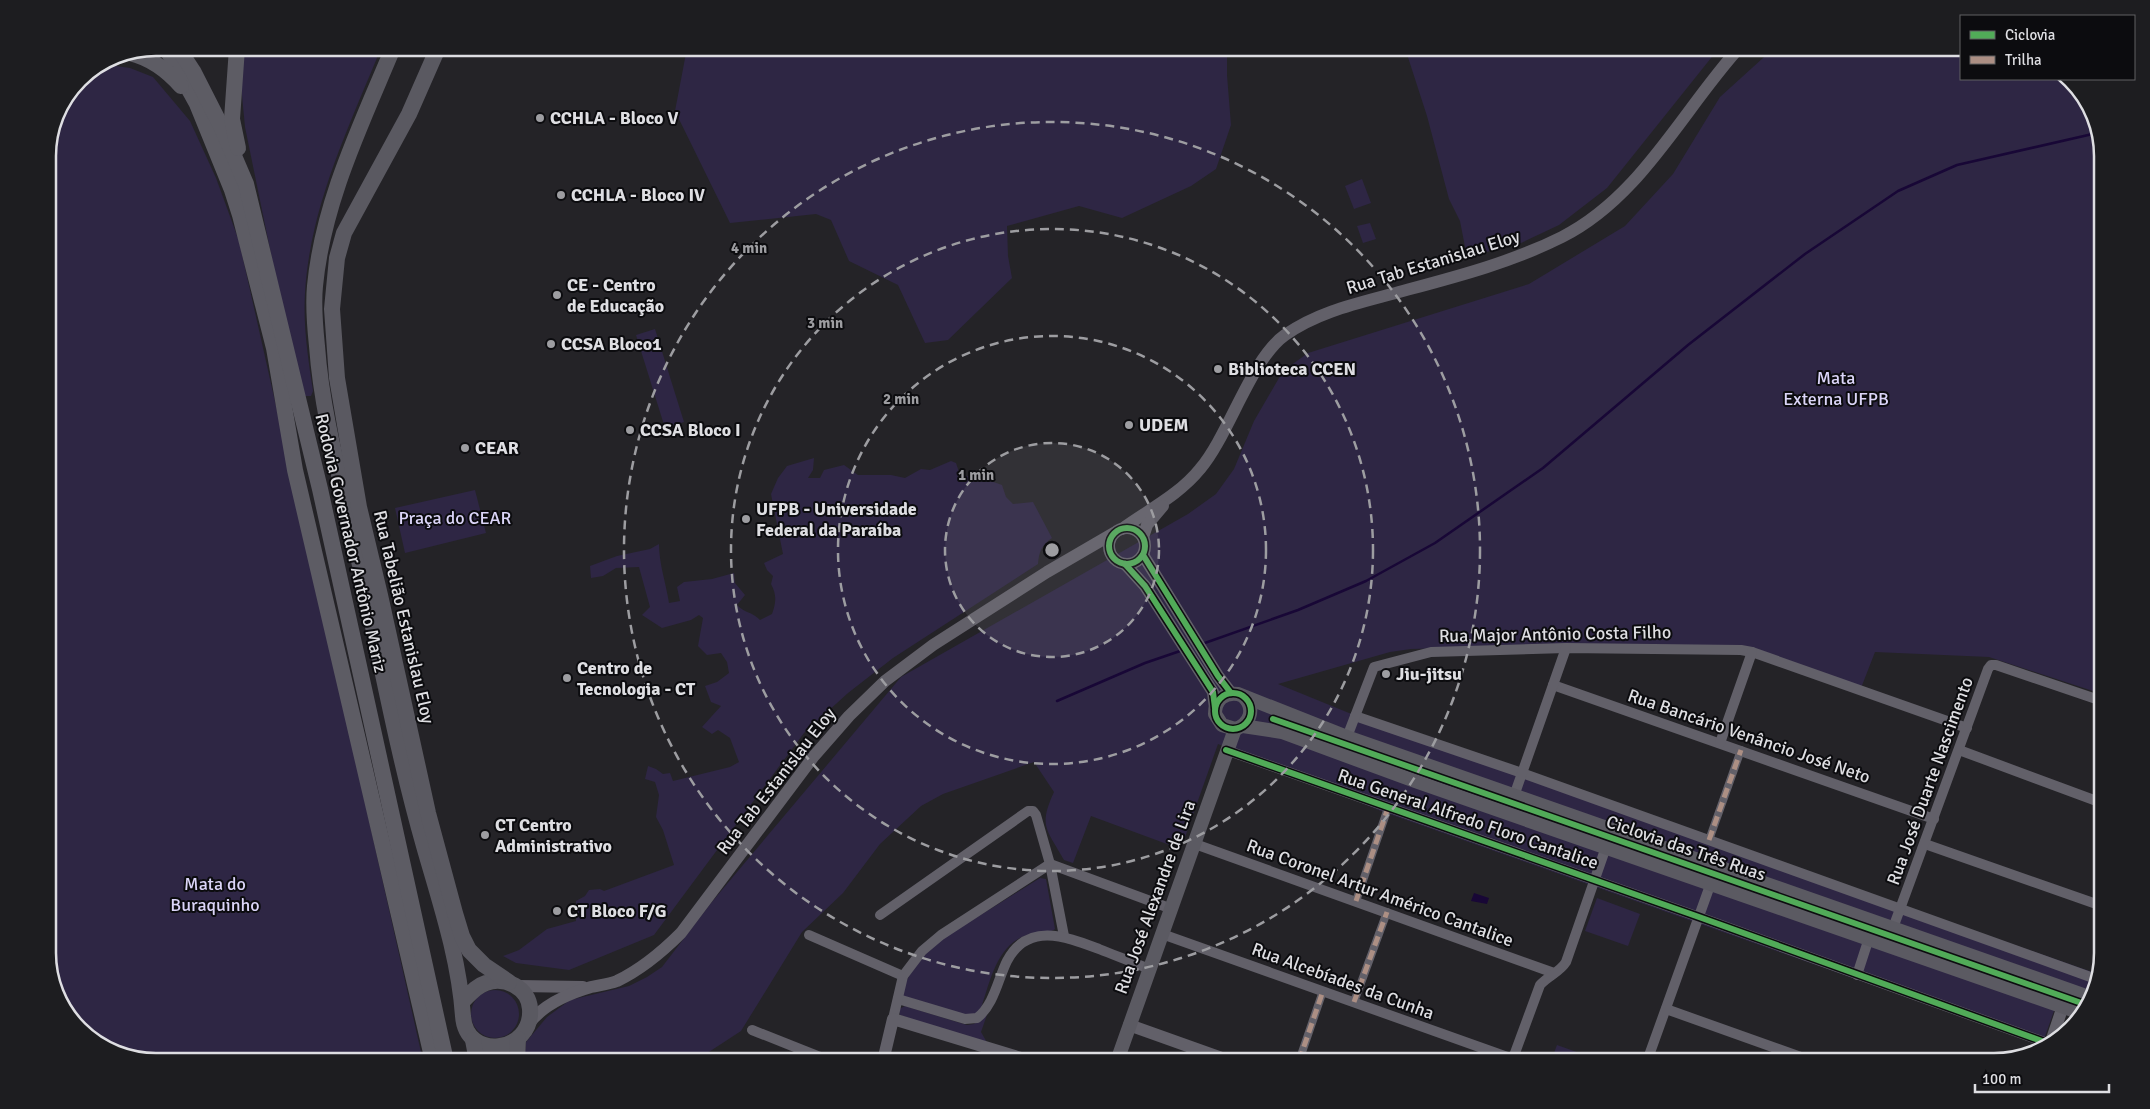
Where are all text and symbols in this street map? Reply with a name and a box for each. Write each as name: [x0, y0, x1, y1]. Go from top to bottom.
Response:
legend: [1960, 15, 2135, 80]
text: Ciclovia: [2005, 26, 2055, 44]
text: Trilha: [2005, 51, 2042, 69]
place label: CCHLA - Bloco V: [550, 107, 678, 129]
marker: CCHLA - Bloco V: [534, 112, 546, 124]
place label: CCHLA - Bloco IV: [571, 184, 705, 206]
marker: CCHLA - Bloco IV: [555, 189, 567, 201]
street label: Rua Tab Estanislau Eloy: [1343, 225, 1523, 299]
text: 4 min: [731, 239, 767, 257]
place label: CE - Centro de Educação: [567, 274, 664, 317]
marker: CE - Centro de Educação: [551, 289, 563, 301]
text: 3 min: [807, 314, 843, 332]
place label: CCSA Bloco1: [561, 333, 662, 355]
marker: CCSA Bloco1: [545, 338, 557, 350]
place label: Biblioteca CCEN: [1228, 358, 1356, 380]
marker: Biblioteca CCEN: [1212, 363, 1224, 375]
park label: Mata Externa UFPB: [1783, 367, 1889, 410]
text: 2 min: [883, 390, 919, 408]
street label: Rodovia Governador Antônio Mariz: [310, 411, 392, 675]
place label: UDEM: [1139, 414, 1188, 436]
place label: CCSA Bloco I: [640, 419, 741, 441]
marker: UDEM: [1123, 419, 1135, 431]
marker: CCSA Bloco I: [624, 424, 636, 436]
place label: CEAR: [475, 437, 519, 459]
marker: CEAR: [459, 442, 471, 454]
text: 1 min: [958, 466, 994, 484]
place label: UFPB - Universidade Federal da Paraíba: [756, 498, 917, 541]
park label: Praça do CEAR: [399, 507, 512, 529]
street label: Rua Tabelião Estanislau Eloy: [369, 508, 439, 726]
marker: UFPB - Universidade Federal da Paraíba: [740, 513, 752, 525]
centre of rings: [1043, 541, 1061, 559]
street label: Rua Major Antônio Costa Filho: [1439, 621, 1671, 647]
place label: Centro de Tecnologia - CT: [577, 657, 696, 700]
place label: Jiu-jitsu: [1396, 663, 1462, 685]
marker: Jiu-jitsu: [1380, 668, 1392, 680]
marker: Centro de Tecnologia - CT: [561, 672, 573, 684]
street label: Rua José Duarte Nascimento: [1882, 674, 1978, 888]
street label: Rua Bancário Venâncio José Neto: [1625, 684, 1873, 788]
street label: Rua Tab Estanislau Eloy: [712, 703, 841, 859]
street label: Rua General Alfredo Floro Cantalice: [1335, 764, 1601, 874]
street label: Rua José Alexandre de Lira: [1110, 797, 1200, 997]
street label: Ciclovia das Três Ruas: [1603, 810, 1769, 886]
place label: CT Centro Administrativo: [495, 814, 612, 857]
marker: CT Centro Administrativo: [479, 829, 491, 841]
street label: Rua Coronel Artur Américo Cantalice: [1244, 834, 1516, 952]
park label: Mata do Buraquinho: [170, 873, 260, 916]
place label: CT Bloco F/G: [567, 900, 667, 922]
marker: CT Bloco F/G: [551, 905, 563, 917]
street label: Rua Alcebíades da Cunha: [1249, 938, 1437, 1024]
scale bar: [1975, 1062, 2109, 1094]
text: 100 m: [1982, 1070, 2022, 1088]

